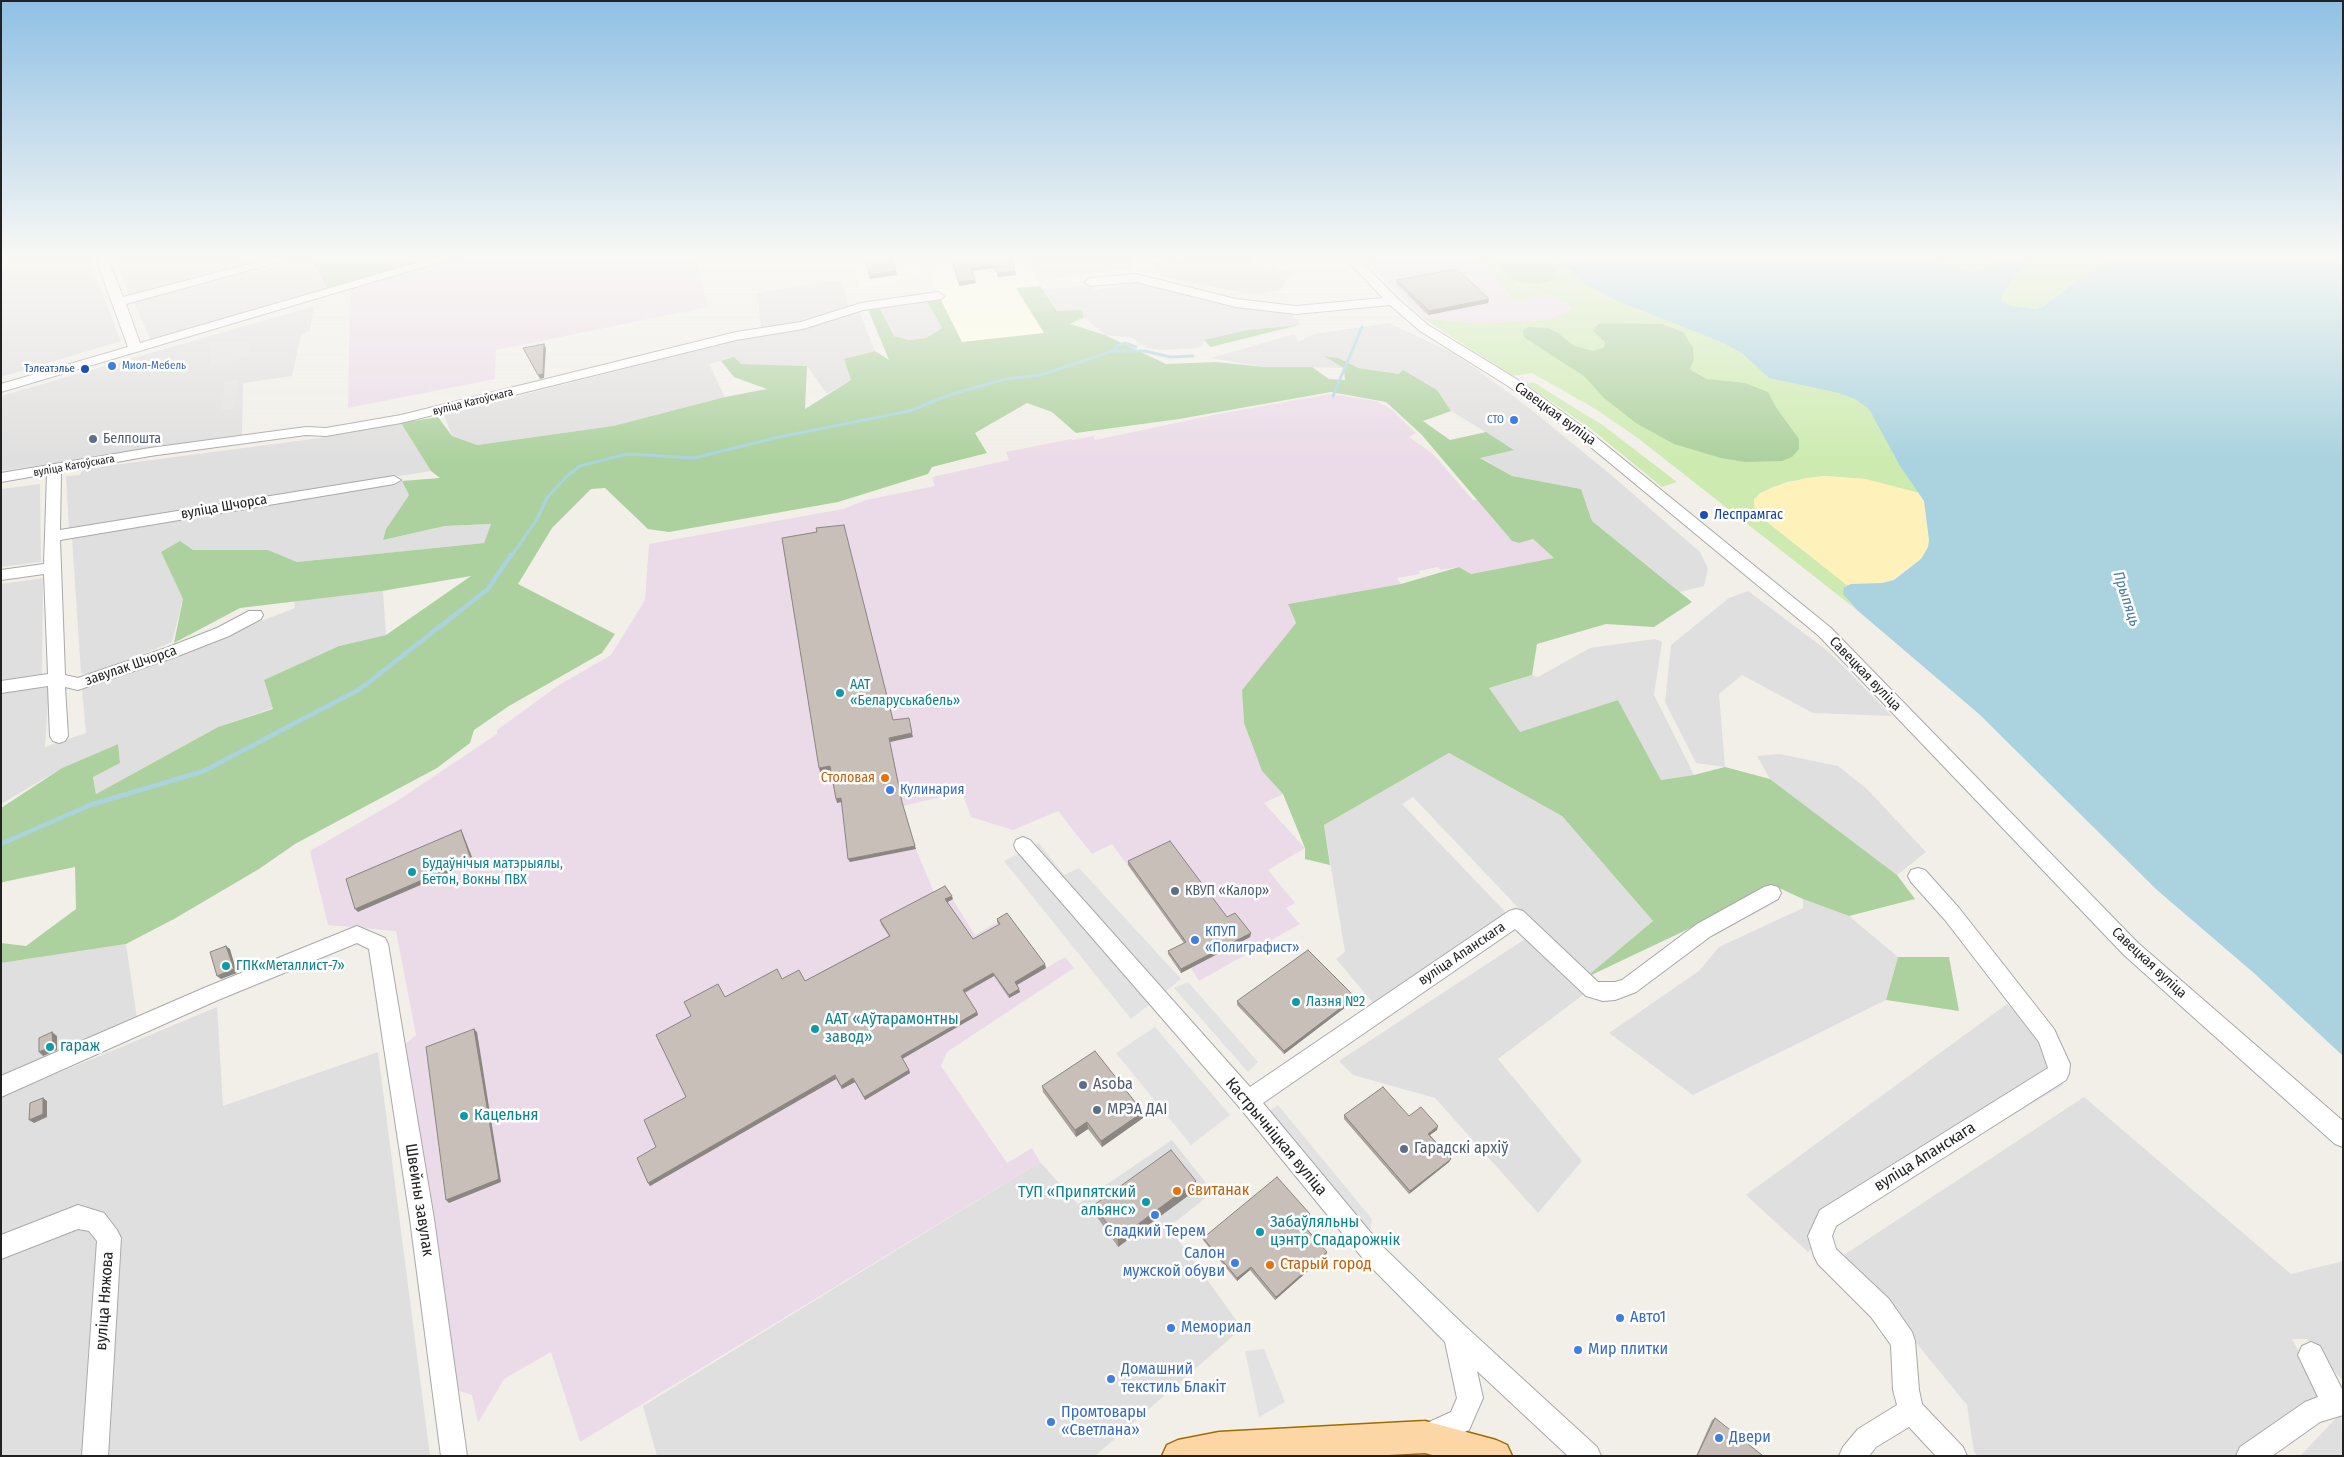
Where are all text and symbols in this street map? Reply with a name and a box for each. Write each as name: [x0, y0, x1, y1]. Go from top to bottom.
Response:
place label: Миол-Мебель: [122, 359, 186, 373]
marker: Миол-Мебель: [106, 360, 118, 372]
place label: Тэлеатэлье: [24, 362, 75, 376]
marker: Тэлеатэлье: [79, 363, 91, 375]
street label: Савецкая вуліца: [1511, 379, 1599, 449]
street label: вуліца Катоўскага: [431, 386, 515, 418]
place label: СТО: [1487, 413, 1504, 427]
marker: СТО: [1508, 414, 1520, 426]
place label: Белпошта: [103, 431, 161, 447]
marker: Белпошта: [87, 433, 99, 445]
street label: вуліца Катоўскага: [32, 452, 116, 480]
street label: вуліца Шчорса: [180, 491, 268, 523]
place label: Леспрамгас: [1714, 507, 1783, 523]
marker: Леспрамгас: [1698, 509, 1710, 521]
water label: Прыпяць: [2109, 569, 2143, 629]
street label: Савецкая вуліца: [1825, 633, 1905, 715]
street label: завулак Шчорса: [83, 642, 179, 690]
place label: ААТ «Беларуськабель»: [850, 677, 960, 710]
marker: ААТ «Беларуськабель»: [834, 687, 846, 699]
place label: Столовая: [821, 770, 875, 786]
marker: Столовая: [879, 772, 891, 784]
place label: Кулинария: [900, 782, 964, 798]
marker: Кулинария: [884, 784, 896, 796]
place label: Будаўнічыя матэрыялы, Бетон, Вокны ПВХ: [422, 856, 563, 889]
marker: Будаўнічыя матэрыялы, Бетон, Вокны ПВХ: [406, 866, 418, 878]
place label: КВУП «Калор»: [1185, 883, 1269, 899]
marker: КВУП «Калор»: [1169, 885, 1181, 897]
street label: вуліца Апанскага: [1415, 919, 1509, 989]
place label: КПУП «Полиграфист»: [1205, 924, 1299, 956]
street label: Савецкая вуліца: [2108, 924, 2190, 1002]
marker: КПУП «Полиграфист»: [1189, 934, 1201, 946]
place label: ГПК«Металлист-7»: [236, 958, 345, 974]
marker: ГПК«Металлист-7»: [220, 960, 232, 972]
place label: Лазня №2: [1306, 994, 1365, 1010]
marker: Лазня №2: [1290, 996, 1302, 1008]
place label: ААТ «Аўтарамонтны завод»: [825, 1010, 959, 1048]
marker: ААТ «Аўтарамонтны завод»: [809, 1023, 821, 1035]
place label: гараж: [60, 1037, 100, 1057]
marker: гараж: [44, 1041, 56, 1053]
street label: Кастрычніцкая вуліца: [1221, 1074, 1331, 1200]
place label: Asoba: [1093, 1075, 1133, 1095]
marker: Asoba: [1077, 1079, 1089, 1091]
place label: МРЭА ДАІ: [1107, 1100, 1167, 1120]
marker: МРЭА ДАІ: [1091, 1104, 1103, 1116]
place label: Кацельня: [474, 1106, 538, 1126]
marker: Кацельня: [458, 1110, 470, 1122]
street label: вуліца Апанскага: [1871, 1118, 1979, 1196]
place label: Гарадскі архіў: [1414, 1139, 1508, 1159]
street label: Швейны завулак: [401, 1142, 437, 1258]
marker: Гарадскі архіў: [1398, 1143, 1410, 1155]
place label: Свитанак: [1187, 1181, 1249, 1201]
place label: ТУП «Припятский альянс»: [1018, 1183, 1136, 1221]
marker: Свитанак: [1171, 1185, 1183, 1197]
marker: ТУП «Припятский альянс»: [1140, 1196, 1152, 1208]
marker: Сладкий Терем: [1149, 1209, 1161, 1221]
place label: Забаўляльны цэнтр Спадарожнік: [1270, 1213, 1400, 1251]
place label: Сладкий Терем: [1104, 1222, 1206, 1242]
marker: Забаўляльны цэнтр Спадарожнік: [1254, 1226, 1266, 1238]
place label: Салон мужской обуви: [1123, 1244, 1225, 1282]
street label: вуліца Няжова: [92, 1251, 118, 1351]
place label: Старый город: [1280, 1255, 1372, 1275]
marker: Салон мужской обуви: [1229, 1257, 1241, 1269]
marker: Старый город: [1264, 1259, 1276, 1271]
place label: Авто1: [1630, 1308, 1666, 1328]
marker: Авто1: [1614, 1312, 1626, 1324]
place label: Мемориал: [1181, 1318, 1252, 1338]
marker: Мемориал: [1165, 1322, 1177, 1334]
place label: Мир плитки: [1588, 1340, 1668, 1360]
marker: Мир плитки: [1572, 1344, 1584, 1356]
place label: Домашний текстиль Блакіт: [1121, 1360, 1226, 1398]
marker: Домашний текстиль Блакіт: [1105, 1373, 1117, 1385]
place label: Промтовары «Светлана»: [1061, 1403, 1146, 1441]
marker: Промтовары «Светлана»: [1045, 1416, 1057, 1428]
place label: Двери: [1729, 1428, 1771, 1448]
marker: Двери: [1713, 1432, 1725, 1444]

